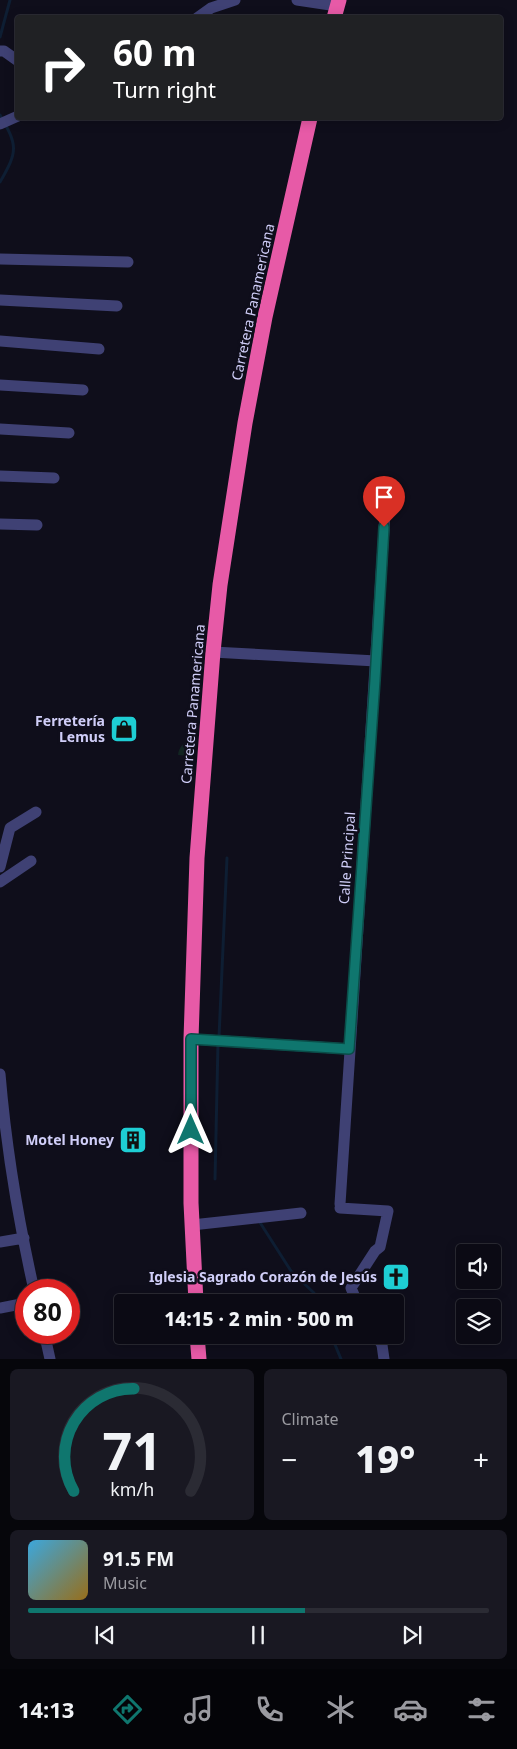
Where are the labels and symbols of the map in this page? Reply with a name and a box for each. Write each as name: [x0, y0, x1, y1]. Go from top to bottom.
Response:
street label: Carretera Panamericana: [227, 222, 278, 382]
pin: [363, 476, 405, 527]
street label: Carretera Panamericana: [176, 623, 209, 785]
place label: Ferretería Lemus: [35, 711, 105, 746]
shop icon: Ferretería Lemus: [109, 714, 139, 744]
street label: Calle Principal: [334, 811, 359, 905]
position arrow: [164, 1103, 216, 1155]
building icon: Motel Honey: [118, 1125, 148, 1155]
place label: Motel Honey: [25, 1130, 114, 1149]
church icon: Iglesia Sagrado Corazón de Jesús: [381, 1262, 411, 1292]
place label: Iglesia Sagrado Corazón de Jesús: [149, 1267, 377, 1286]
speed limit sign: 80: [15, 1279, 80, 1344]

